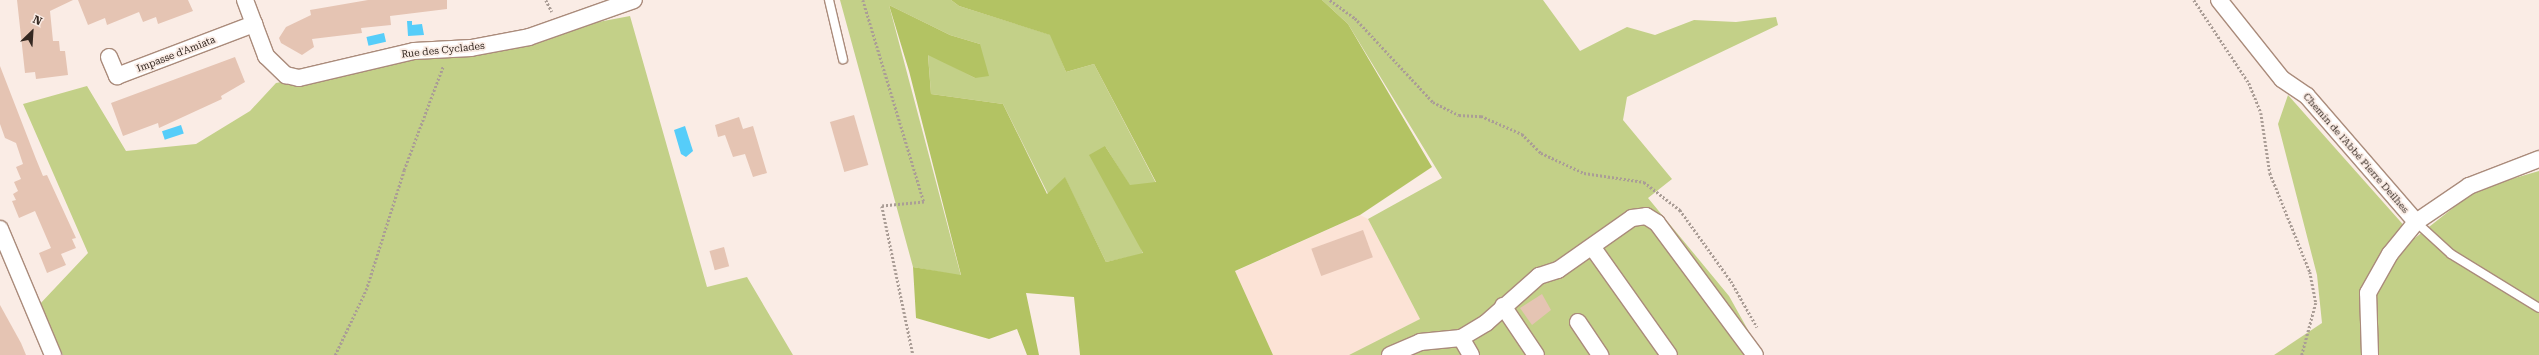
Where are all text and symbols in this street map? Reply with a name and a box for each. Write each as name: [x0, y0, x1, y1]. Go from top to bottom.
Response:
north arrow: [12, 12, 52, 52]
text: N: [31, 13, 44, 28]
street label: Impasse d'Amiata: [135, 33, 217, 75]
street label: Rue des Cyclades: [401, 40, 485, 60]
street label: Chemin de l'Abbé Pierre Deilhes: [2301, 91, 2411, 215]

